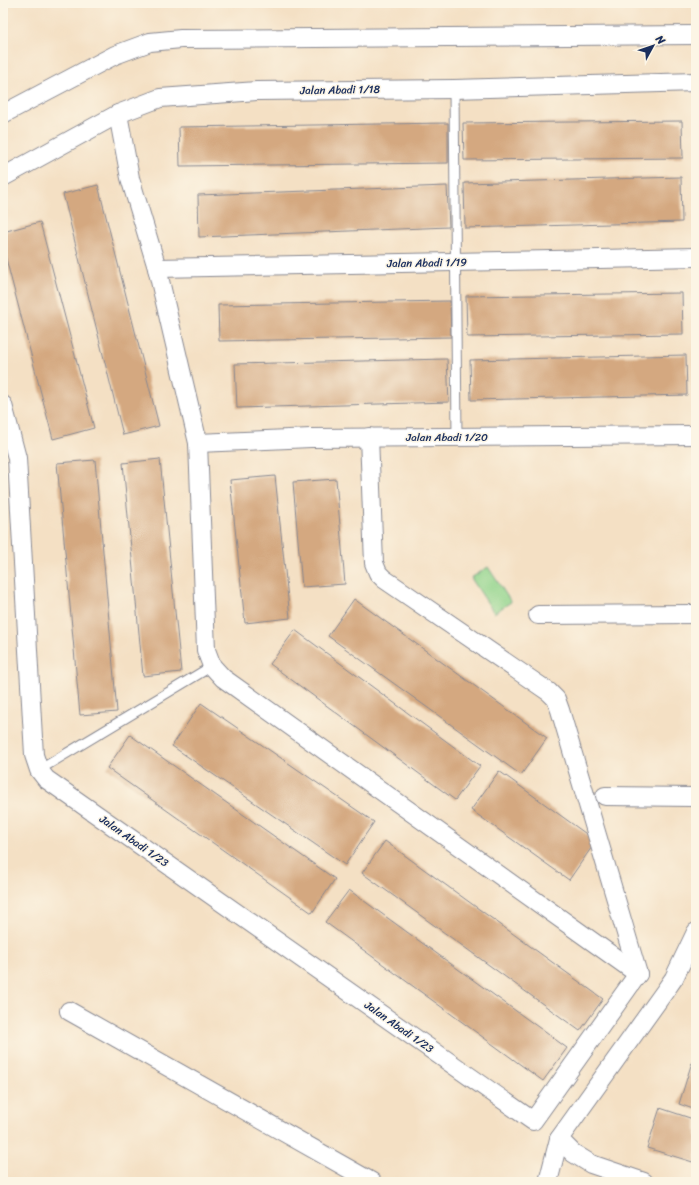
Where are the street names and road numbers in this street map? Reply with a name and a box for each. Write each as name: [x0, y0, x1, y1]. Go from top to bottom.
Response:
street label: Jalan Abadi 1/18: [299, 80, 381, 100]
street label: Jalan Abadi 1/19: [386, 253, 467, 273]
street label: Jalan Abadi 1/20: [405, 428, 488, 447]
street label: Jalan Abadi 1/23: [95, 809, 173, 872]
street label: Jalan Abadi 1/23: [360, 995, 438, 1058]

